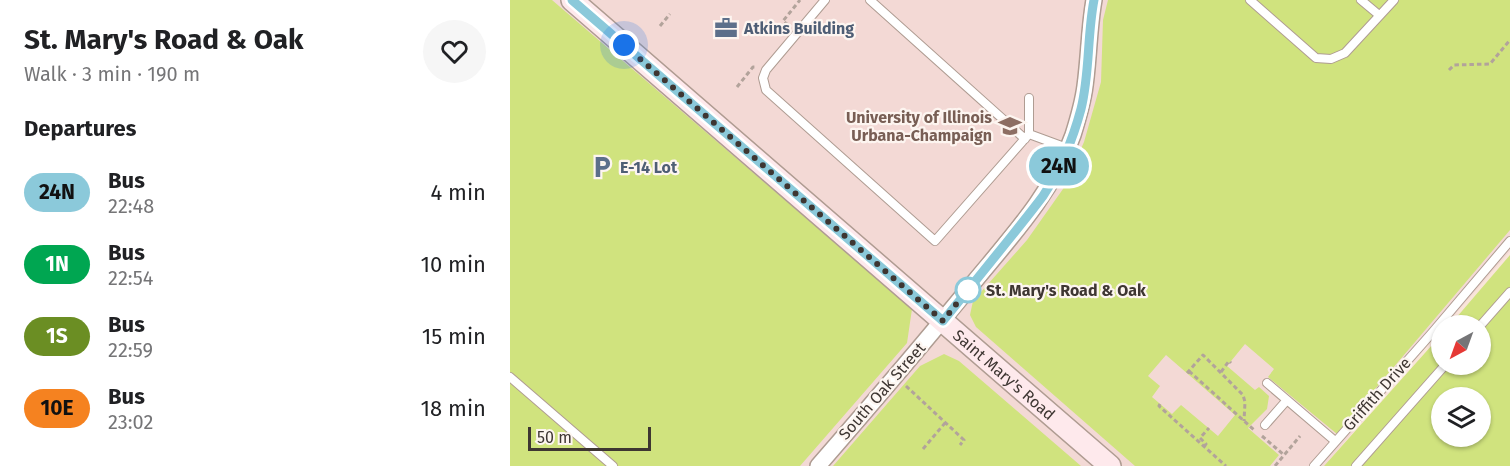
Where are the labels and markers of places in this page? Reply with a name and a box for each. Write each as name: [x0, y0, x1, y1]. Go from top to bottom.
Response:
office icon: Atkins Building: [713, 15, 739, 41]
place label: Atkins Building: [743, 19, 854, 38]
place label: University of Illinois Urbana-Champaign: [846, 108, 992, 145]
school or university icon: University of Illinois Urbana-Champaign: [997, 113, 1023, 139]
parking icon: E-14 Lot: [589, 154, 615, 180]
place label: E-14 Lot: [620, 158, 678, 177]
marker: St. Mary's Road & Oak: [955, 277, 981, 303]
place label: St. Mary's Road & Oak: [986, 281, 1146, 300]

